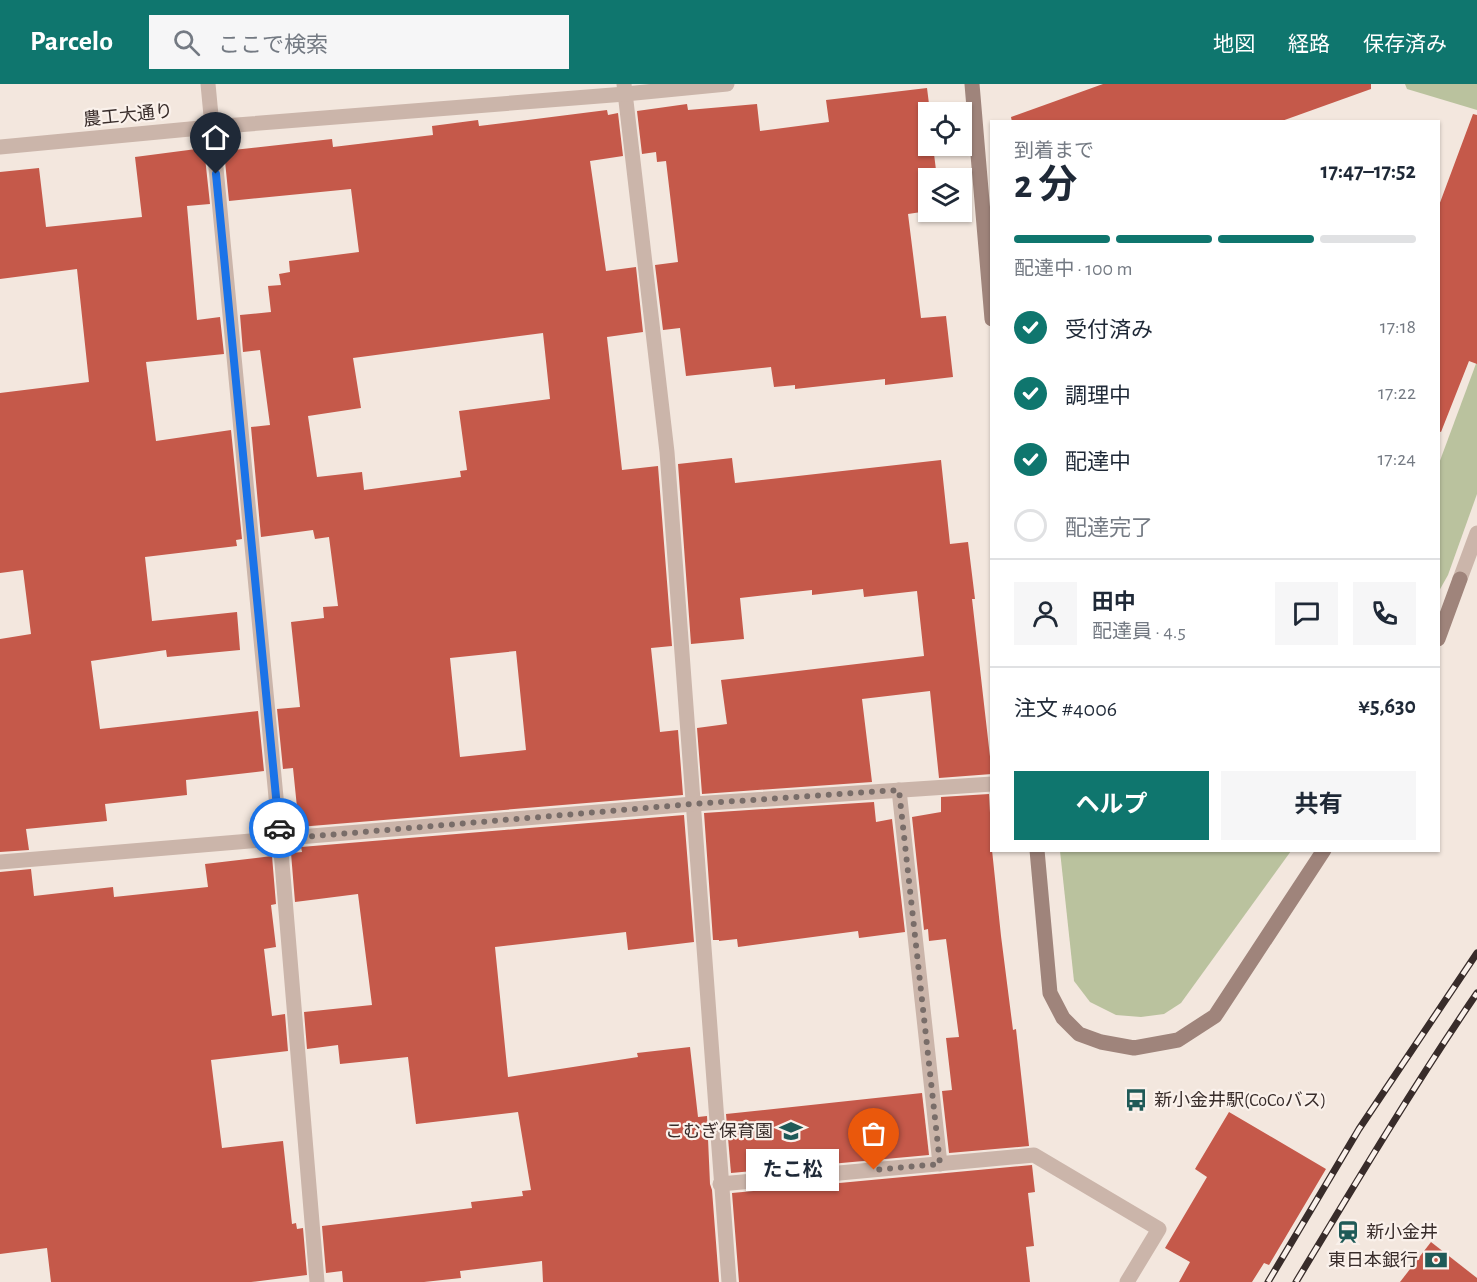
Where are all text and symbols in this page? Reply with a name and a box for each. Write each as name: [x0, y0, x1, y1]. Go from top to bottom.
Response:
search box: [149, 15, 569, 69]
icon: search: [170, 26, 203, 59]
text: Parcelo: [30, 28, 113, 56]
text: ここで検索: [218, 34, 328, 56]
text: 地図: [1213, 34, 1255, 55]
text: 経路: [1288, 34, 1330, 55]
text: 保存済み: [1363, 34, 1447, 55]
street label: 農工大通り: [82, 101, 174, 130]
map controls: [918, 102, 972, 222]
button: locate: [918, 102, 972, 156]
pin: [190, 112, 241, 174]
icon: home: [199, 121, 232, 154]
text: 到着まで: [1014, 141, 1094, 161]
text: 17:47–17:52: [1320, 160, 1416, 182]
text: 2 分: [1014, 166, 1077, 205]
button: layers: [918, 168, 972, 222]
text: 配達中 · 100 m: [1014, 259, 1132, 279]
icon: check: [1014, 311, 1047, 344]
text: 17:18: [1380, 317, 1416, 337]
text: 受付済み: [1065, 319, 1153, 341]
icon: check: [1014, 377, 1047, 410]
text: 17:22: [1378, 383, 1416, 403]
text: 調理中: [1065, 385, 1131, 407]
icon: check: [1014, 443, 1047, 476]
text: 17:24: [1377, 449, 1416, 469]
text: 配達中: [1065, 451, 1131, 473]
text: 配達完了: [1065, 517, 1153, 539]
button: person: [1014, 582, 1077, 645]
button: chat: [1275, 582, 1338, 645]
button: phone: [1353, 582, 1416, 645]
text: 田中: [1092, 591, 1136, 613]
text: 配達員 · 4.5: [1092, 622, 1186, 642]
text: ¥5,630: [1358, 695, 1416, 717]
text: 注文 #4006: [1014, 698, 1117, 720]
button: ヘルプ: [1014, 771, 1209, 840]
button: 共有: [1221, 771, 1416, 840]
courier: [249, 798, 309, 858]
icon: car: [263, 812, 296, 845]
bus stop icon: 新小金井駅(CoCoバス): [1123, 1087, 1149, 1113]
place label: 新小金井駅(CoCoバス): [1154, 1090, 1326, 1110]
pin: [848, 1108, 899, 1170]
icon: bag: [857, 1117, 890, 1150]
school or university icon: こむぎ保育園: [778, 1118, 804, 1144]
place label: こむぎ保育園: [665, 1121, 773, 1141]
callout: たこ松: [745, 1149, 838, 1191]
text: たこ松: [763, 1160, 823, 1180]
station icon: 新小金井: [1335, 1219, 1361, 1245]
place label: 新小金井: [1366, 1222, 1438, 1242]
bank icon: 東日本銀行: [1423, 1247, 1449, 1273]
place label: 東日本銀行: [1328, 1250, 1418, 1270]

